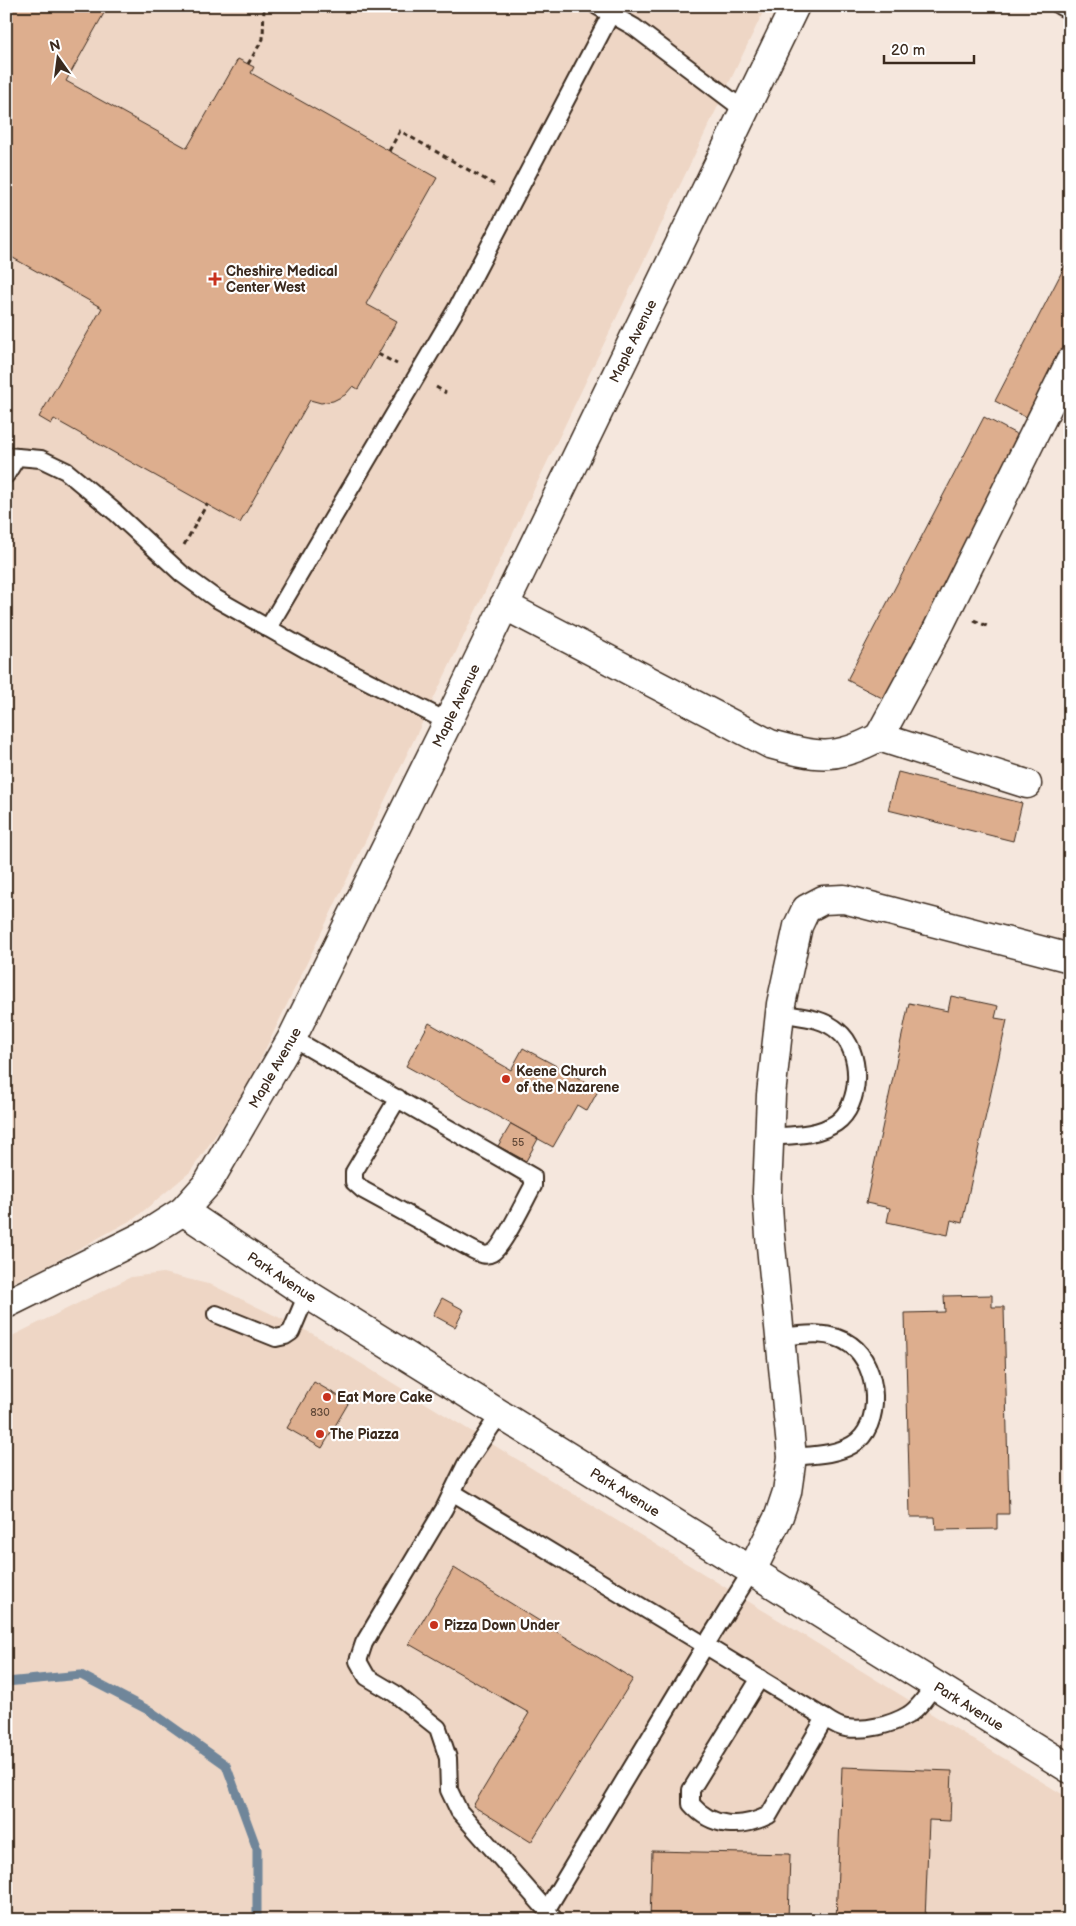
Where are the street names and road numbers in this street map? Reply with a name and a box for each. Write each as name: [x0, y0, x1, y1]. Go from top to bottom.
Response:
street label: Maple Avenue: [606, 297, 660, 386]
street label: Maple Avenue: [429, 661, 484, 750]
street label: Maple Avenue: [245, 1025, 305, 1111]
street label: Park Avenue: [244, 1249, 319, 1307]
street label: Park Avenue: [587, 1464, 663, 1521]
street label: Park Avenue: [931, 1678, 1007, 1735]

